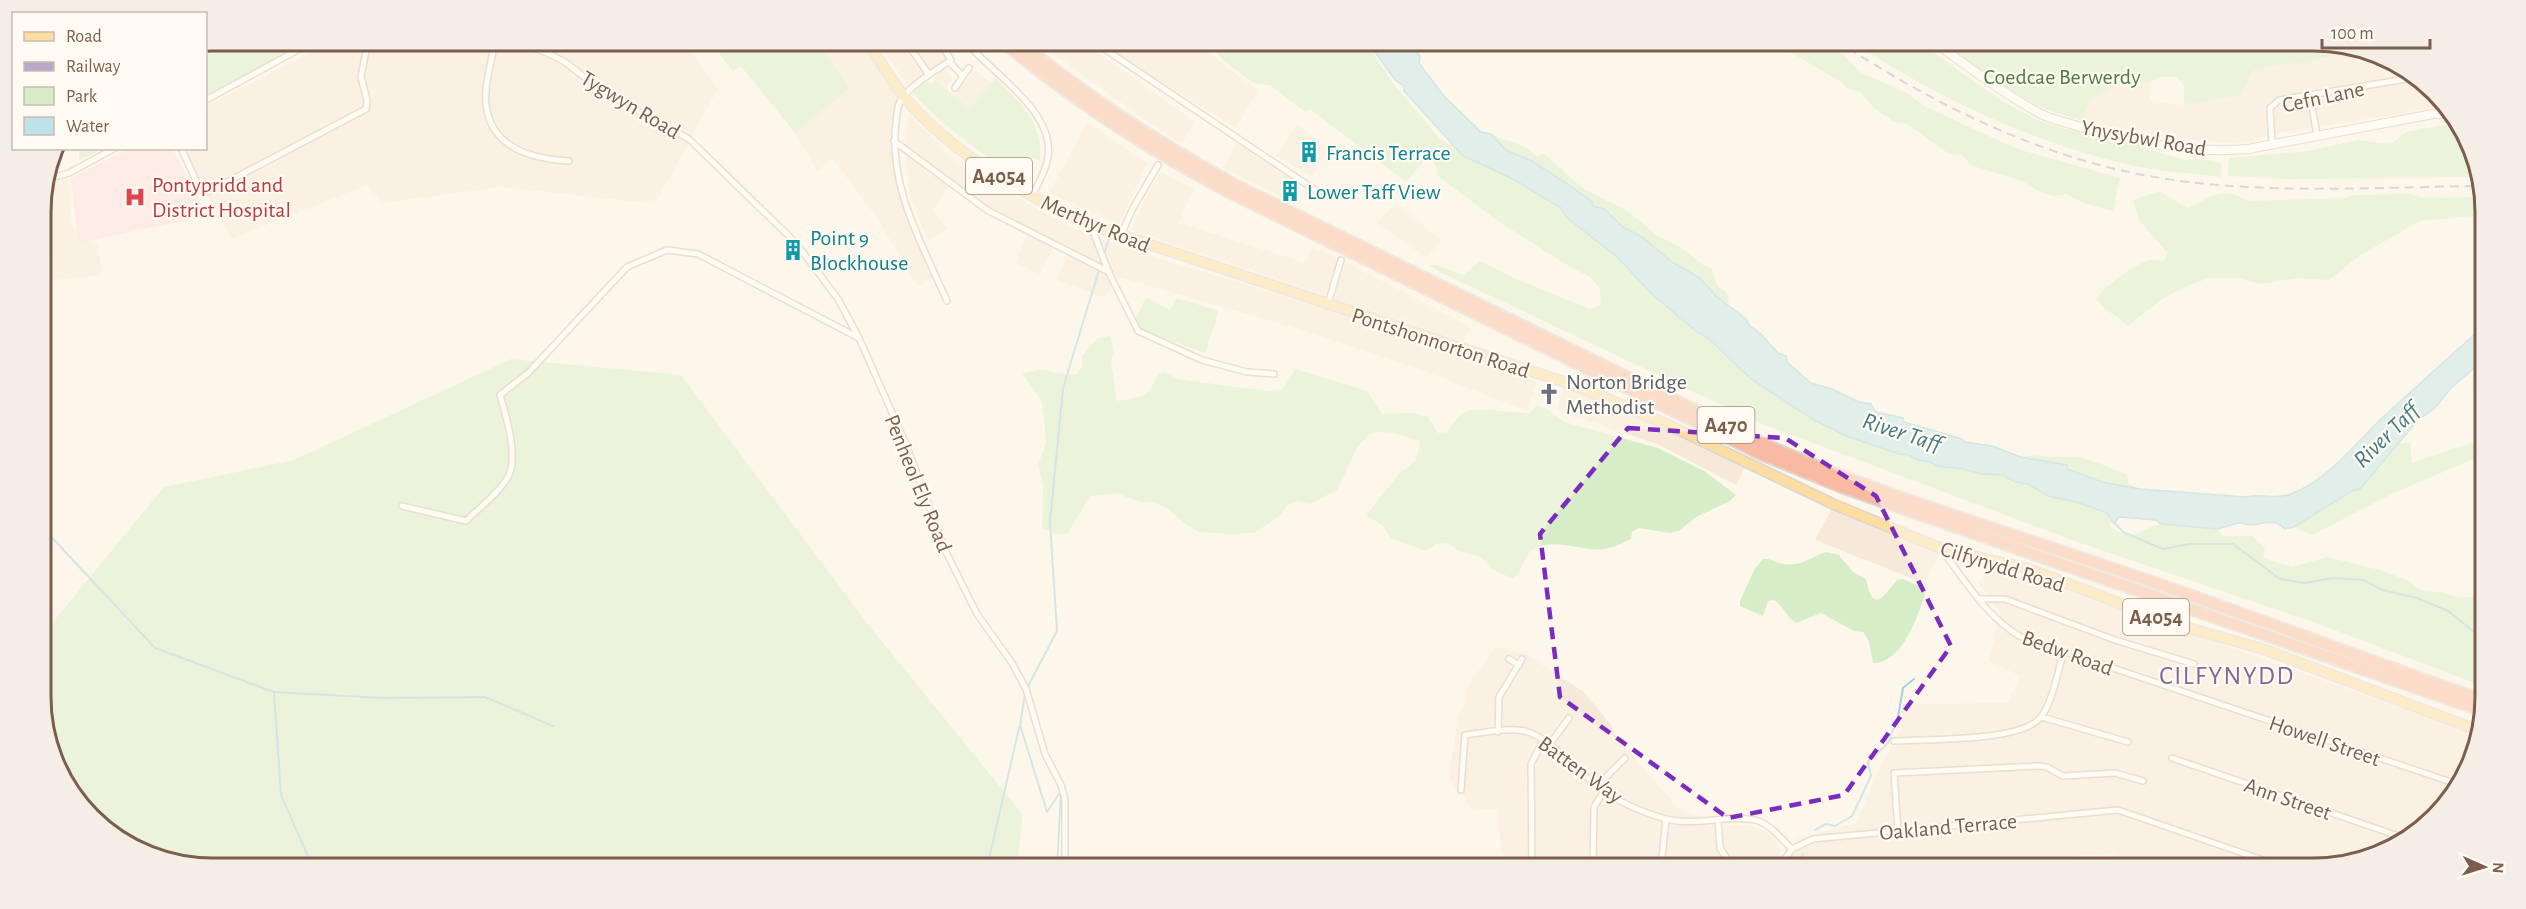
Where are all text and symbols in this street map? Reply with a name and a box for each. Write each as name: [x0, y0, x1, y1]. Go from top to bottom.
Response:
legend: [12, 12, 207, 150]
scale bar: [2322, 12, 2430, 50]
text: 100 m: [2331, 25, 2374, 43]
text: Road: [66, 28, 102, 46]
text: Railway: [66, 58, 121, 76]
park label: Coedcae Berwerdy: [1983, 66, 2141, 88]
street label: Tygwyn Road: [577, 67, 684, 143]
street label: Cefn Lane: [2280, 78, 2366, 116]
text: Park: [66, 88, 98, 106]
street label: Ynysybwl Road: [2080, 116, 2208, 160]
text: Water: [66, 118, 109, 136]
building icon: Francis Terrace: [1297, 140, 1321, 164]
place label: Francis Terrace: [1326, 142, 1451, 164]
road number: A4054: [966, 158, 1032, 194]
place label: Pontypridd and District Hospital: [152, 174, 291, 221]
building icon: Lower Taff View: [1278, 179, 1302, 203]
place label: Lower Taff View: [1307, 181, 1441, 203]
hospital icon: Pontypridd and District Hospital: [123, 185, 147, 209]
street label: Merthyr Road: [1038, 191, 1153, 257]
place label: Point 9 Blockhouse: [810, 227, 908, 274]
building icon: Point 9 Blockhouse: [781, 238, 805, 262]
street label: Pontshonnorton Road: [1349, 304, 1532, 382]
place label: Norton Bridge Methodist: [1566, 371, 1687, 418]
church icon: Norton Bridge Methodist: [1537, 382, 1561, 406]
water label: River Taff: [2349, 396, 2427, 472]
road number: A470: [1698, 407, 1754, 443]
water label: River Taff: [1859, 409, 1948, 458]
street label: Penheol Ely Road: [880, 411, 956, 555]
street label: Cilfynydd Road: [1938, 538, 2068, 596]
road number: A4054: [2123, 599, 2189, 635]
street label: Bedw Road: [2019, 626, 2116, 680]
district label: CILFYNYDD: [2159, 663, 2295, 689]
street label: Howell Street: [2266, 712, 2383, 770]
street label: Batten Way: [1534, 732, 1627, 808]
street label: Ann Street: [2241, 774, 2334, 824]
street label: Oakland Terrace: [1878, 810, 2018, 844]
north arrow: [2454, 837, 2514, 897]
text: N: [2490, 862, 2506, 874]

